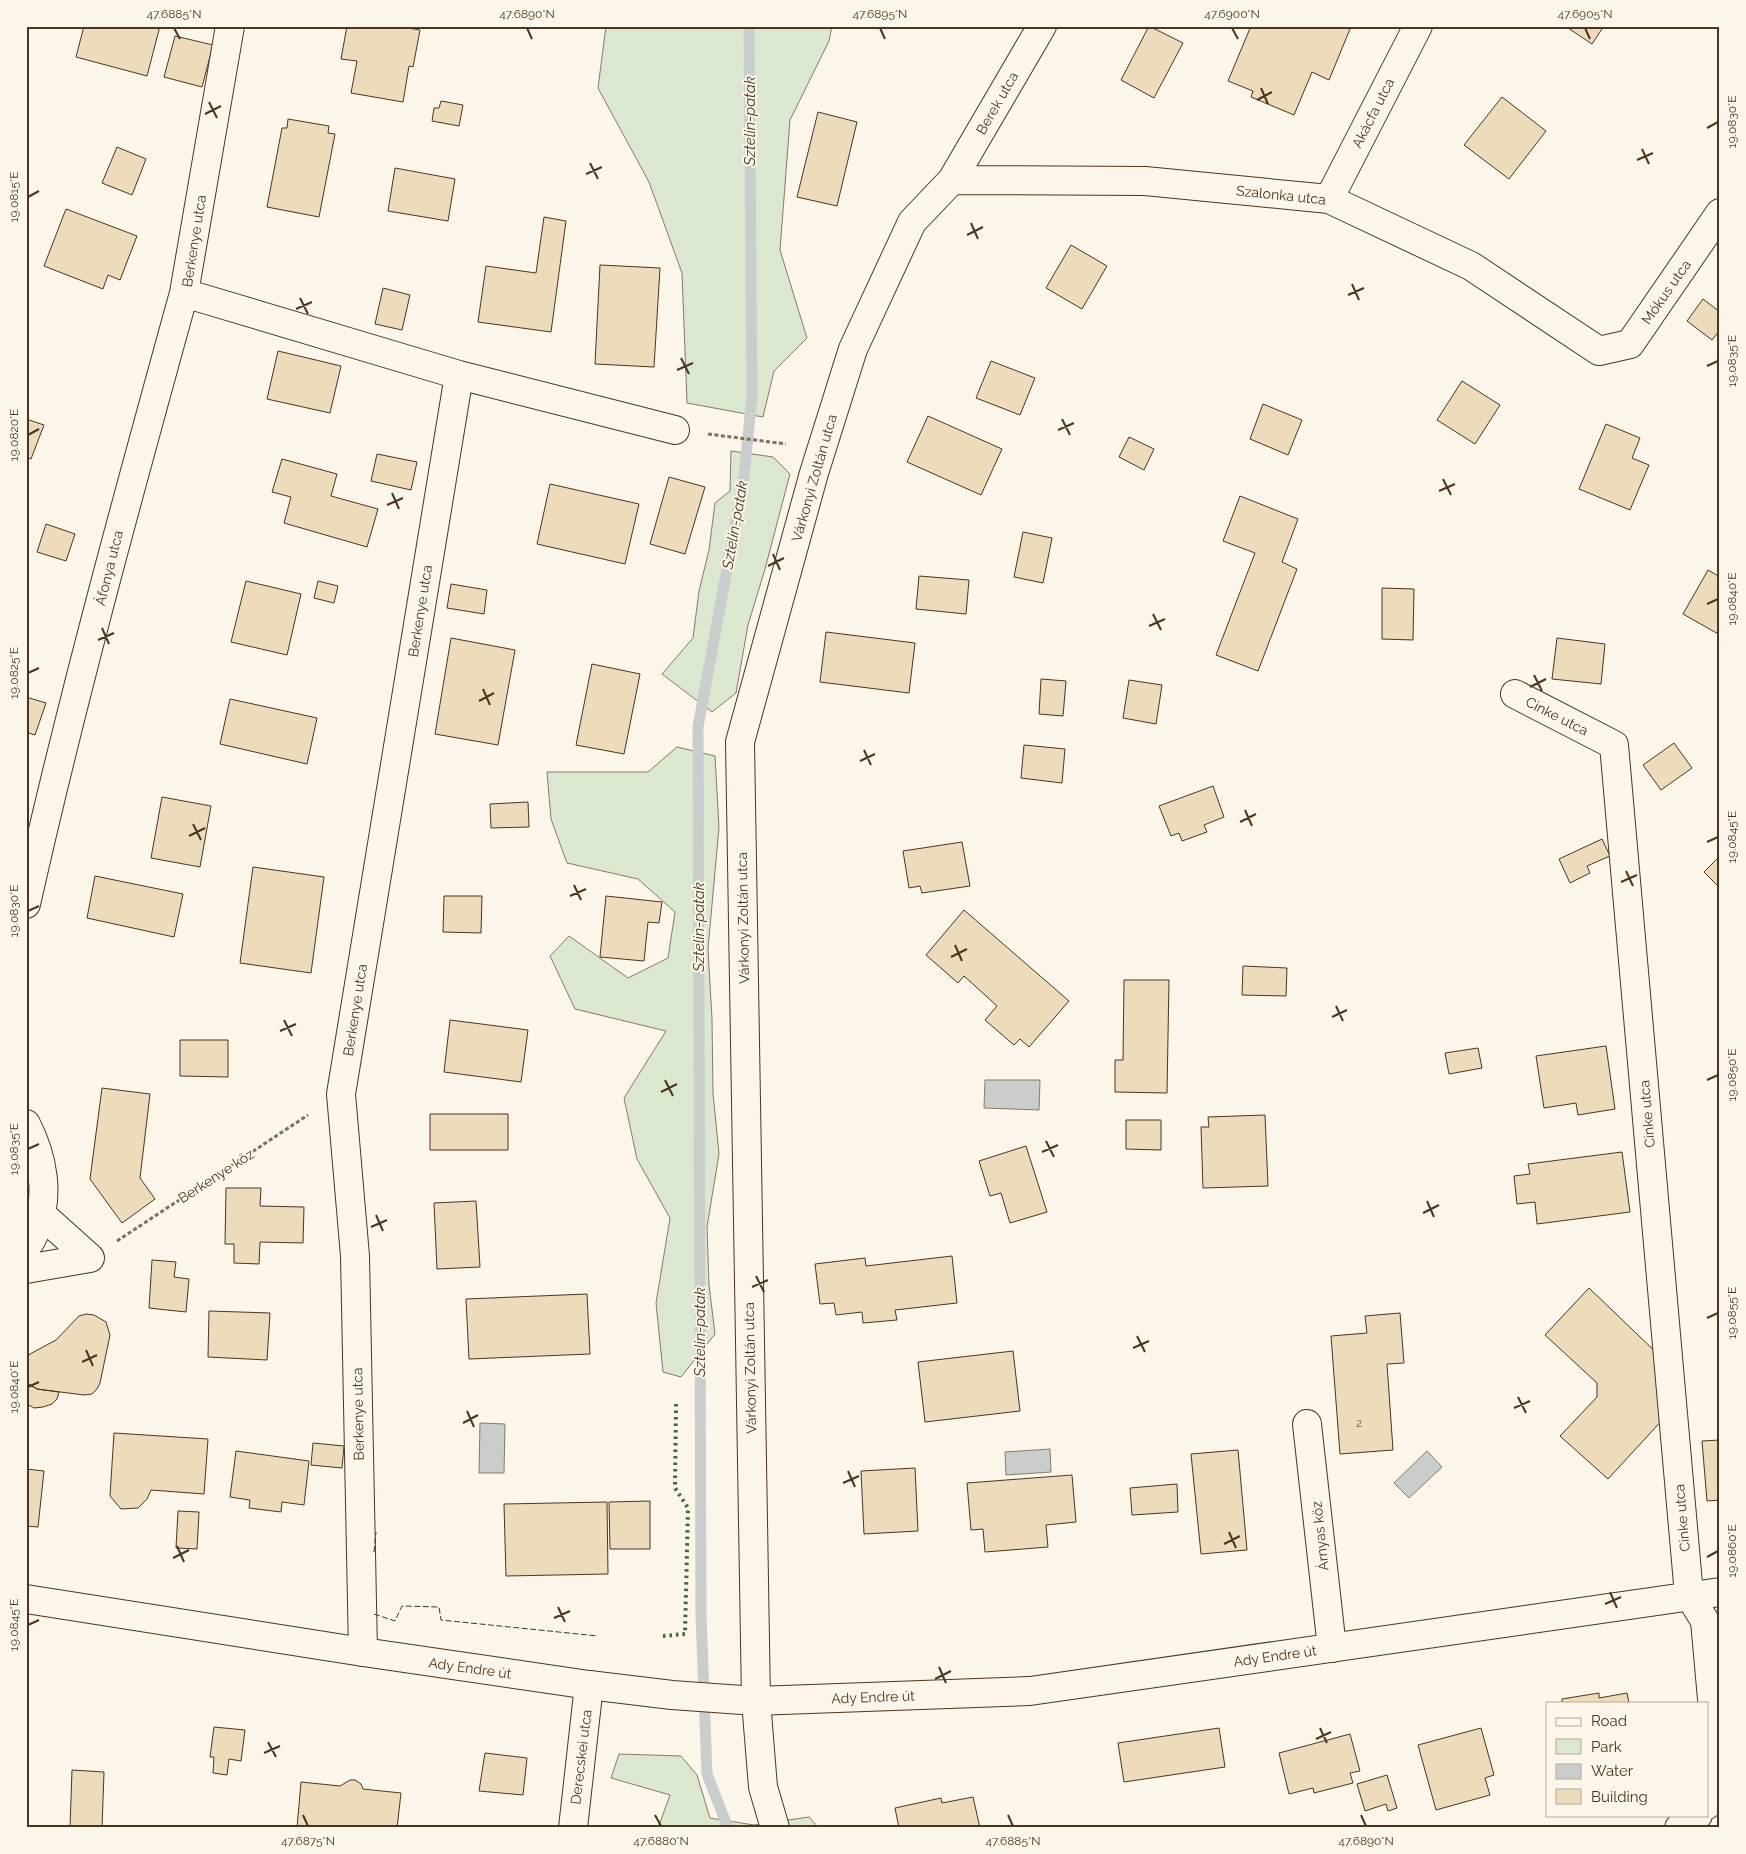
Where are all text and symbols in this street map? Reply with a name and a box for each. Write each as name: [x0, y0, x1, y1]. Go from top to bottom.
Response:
text: 47.6885°N: [147, 7, 201, 21]
text: 47.6890°N: [499, 7, 555, 21]
text: 47.6895°N: [853, 7, 907, 21]
text: 47.6900°N: [1204, 7, 1260, 21]
text: 47.6905°N: [1557, 7, 1613, 21]
street label: Berek utca: [973, 69, 1021, 137]
street label: Akácfa utca: [1349, 75, 1397, 151]
water label: Sztelin-patak: [741, 76, 759, 167]
text: 19.0830°E: [1725, 96, 1739, 148]
text: 19.0815°E: [7, 171, 21, 223]
street label: Szalonka utca: [1235, 182, 1327, 208]
street label: Berkenye utca: [179, 194, 209, 288]
street label: Mókus utca: [1638, 257, 1694, 327]
text: 19.0835°E: [1725, 335, 1739, 387]
text: 19.0820°E: [7, 409, 21, 461]
street label: Várkonyi Zoltán utca: [788, 412, 840, 544]
water label: Sztelin-patak: [718, 479, 752, 572]
street label: Áfonya utca: [91, 529, 126, 607]
street label: Berkenye utca: [405, 564, 435, 658]
text: 19.0840°E: [1725, 572, 1739, 626]
text: 19.0825°E: [7, 647, 21, 699]
street label: Cinke utca: [1523, 693, 1591, 739]
text: 19.0845°E: [1725, 811, 1739, 863]
street label: Várkonyi Zoltán utca: [734, 852, 752, 984]
water label: Sztelin-patak: [690, 882, 708, 973]
text: 19.0830°E: [7, 885, 21, 937]
street label: Berkenye utca: [340, 963, 370, 1057]
text: 19.0850°E: [1725, 1048, 1739, 1102]
street label: Cinke utca: [1636, 1080, 1658, 1148]
text: 19.0835°E: [7, 1123, 21, 1175]
street label: Berkenye köz: [175, 1146, 257, 1206]
water label: Sztelin-patak: [691, 1287, 709, 1378]
text: 19.0855°E: [1725, 1287, 1739, 1339]
street label: Várkonyi Zoltán utca: [741, 1302, 759, 1434]
text: 19.0840°E: [7, 1360, 21, 1414]
street label: Berkenye utca: [349, 1367, 367, 1461]
house number: 2: [1356, 1417, 1362, 1430]
street label: Cinke utca: [1671, 1484, 1693, 1552]
street label: Árnyas köz: [1307, 1500, 1332, 1572]
text: 19.0860°E: [1725, 1524, 1739, 1578]
text: 19.0845°E: [7, 1599, 21, 1651]
street label: Ady Endre út: [1233, 1642, 1318, 1670]
street label: Ady Endre út: [428, 1654, 513, 1682]
street label: Ady Endre út: [831, 1688, 915, 1706]
legend: [1546, 1702, 1708, 1816]
street label: Derecskei utca: [567, 1709, 595, 1805]
text: Road: [1591, 1712, 1627, 1730]
text: Park: [1591, 1738, 1622, 1756]
text: Water: [1591, 1762, 1634, 1780]
text: Building: [1591, 1788, 1648, 1806]
text: 47.6875°N: [281, 1834, 335, 1848]
text: 47.6880°N: [633, 1834, 689, 1848]
text: 47.6885°N: [986, 1834, 1040, 1848]
text: 47.6890°N: [1338, 1834, 1394, 1848]

